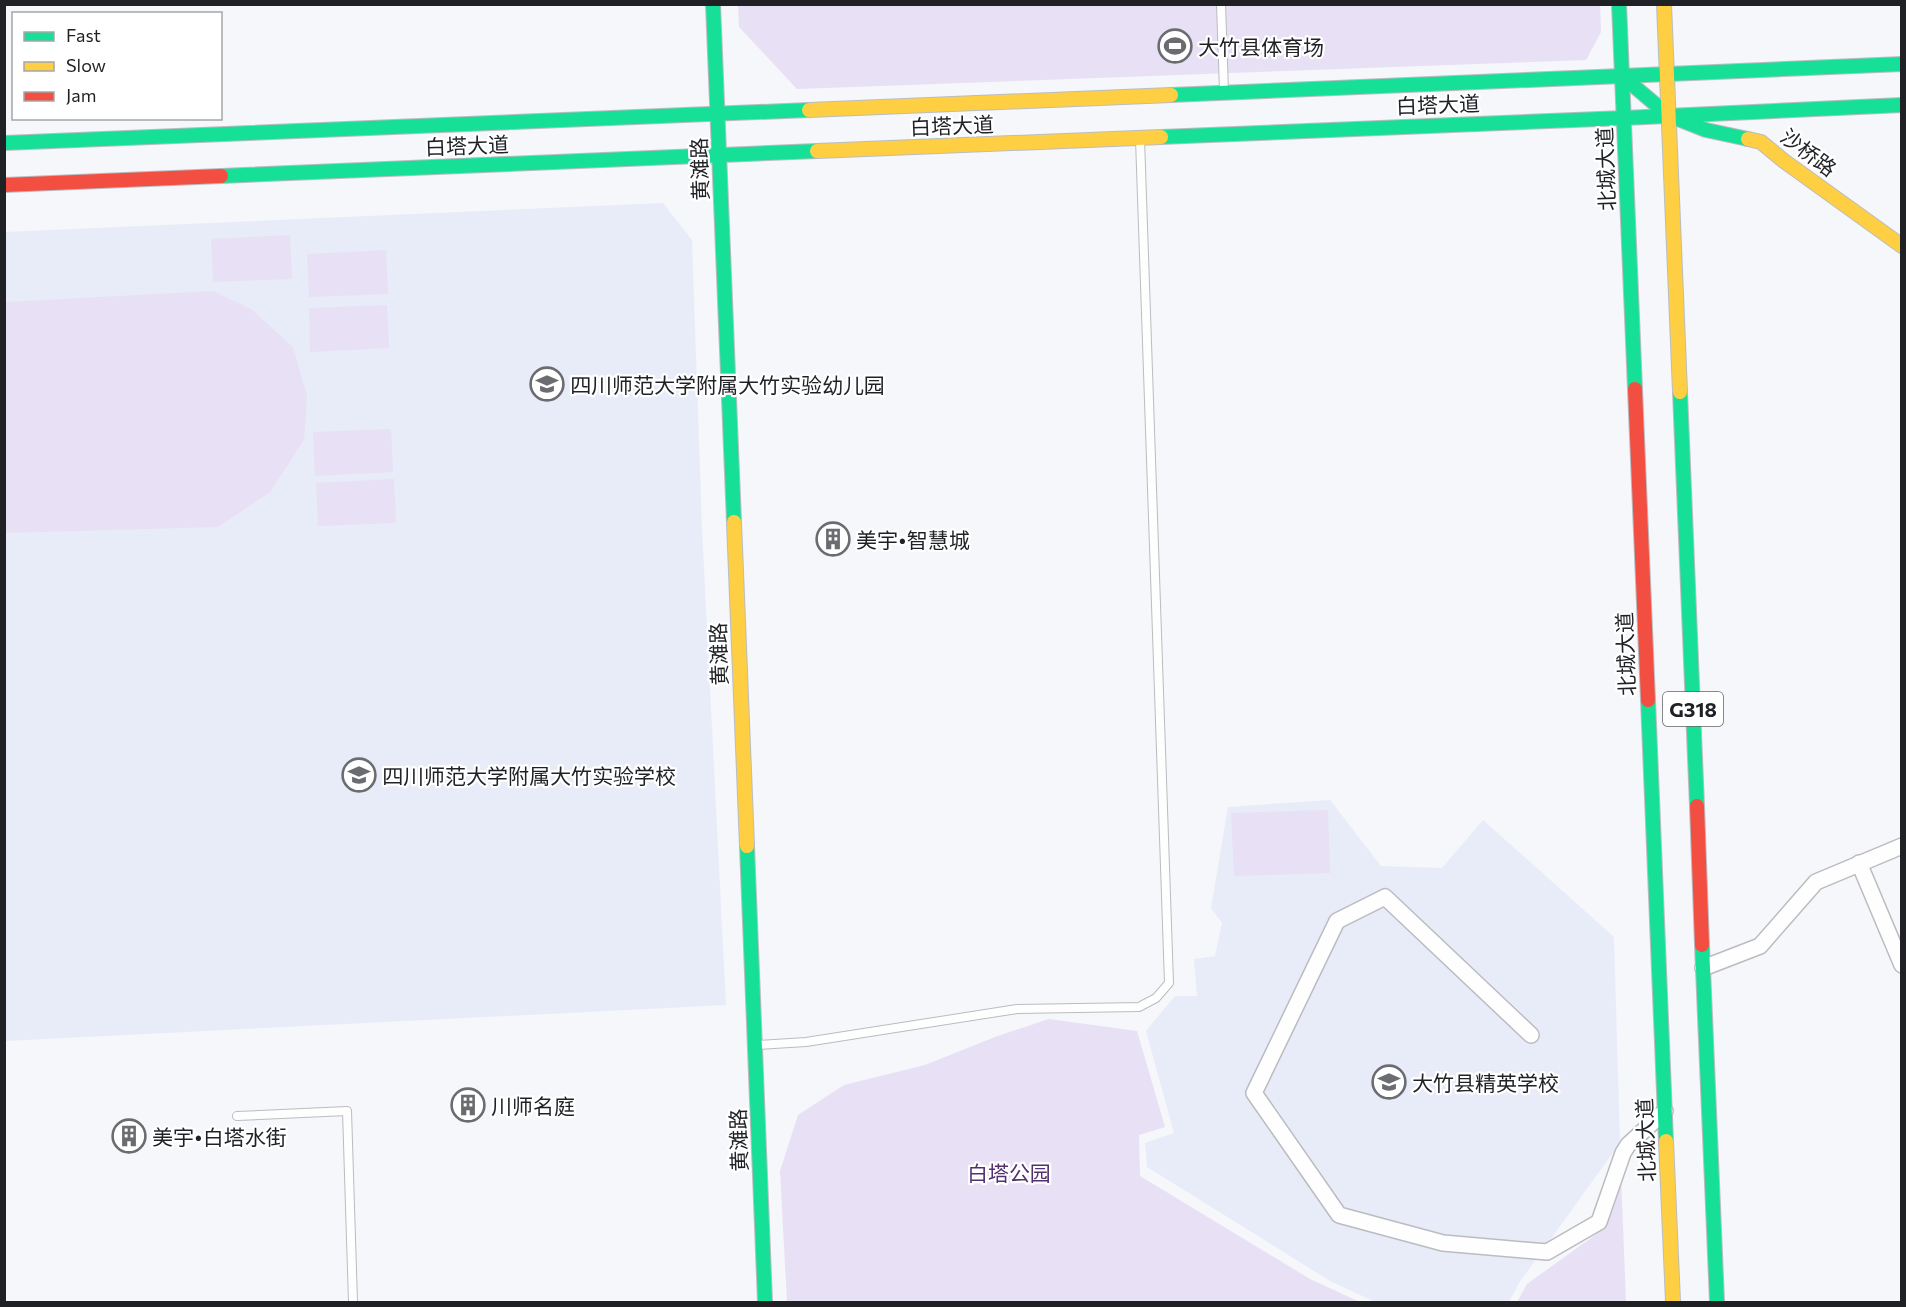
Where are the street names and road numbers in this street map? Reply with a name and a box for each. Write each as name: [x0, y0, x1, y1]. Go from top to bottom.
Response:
street label: 白塔大道: [1396, 90, 1480, 118]
street label: 白塔大道: [910, 111, 994, 139]
street label: 沙桥路: [1776, 123, 1842, 181]
street label: 北城大道: [1591, 127, 1619, 211]
street label: 白塔大道: [425, 131, 509, 159]
street label: 黄滩路: [685, 137, 713, 201]
street label: 北城大道: [1611, 612, 1639, 696]
street label: 黄滩路: [704, 622, 732, 686]
road number: G318: [1663, 692, 1723, 726]
street label: 北城大道: [1631, 1098, 1659, 1182]
street label: 黄滩路: [724, 1108, 752, 1172]

